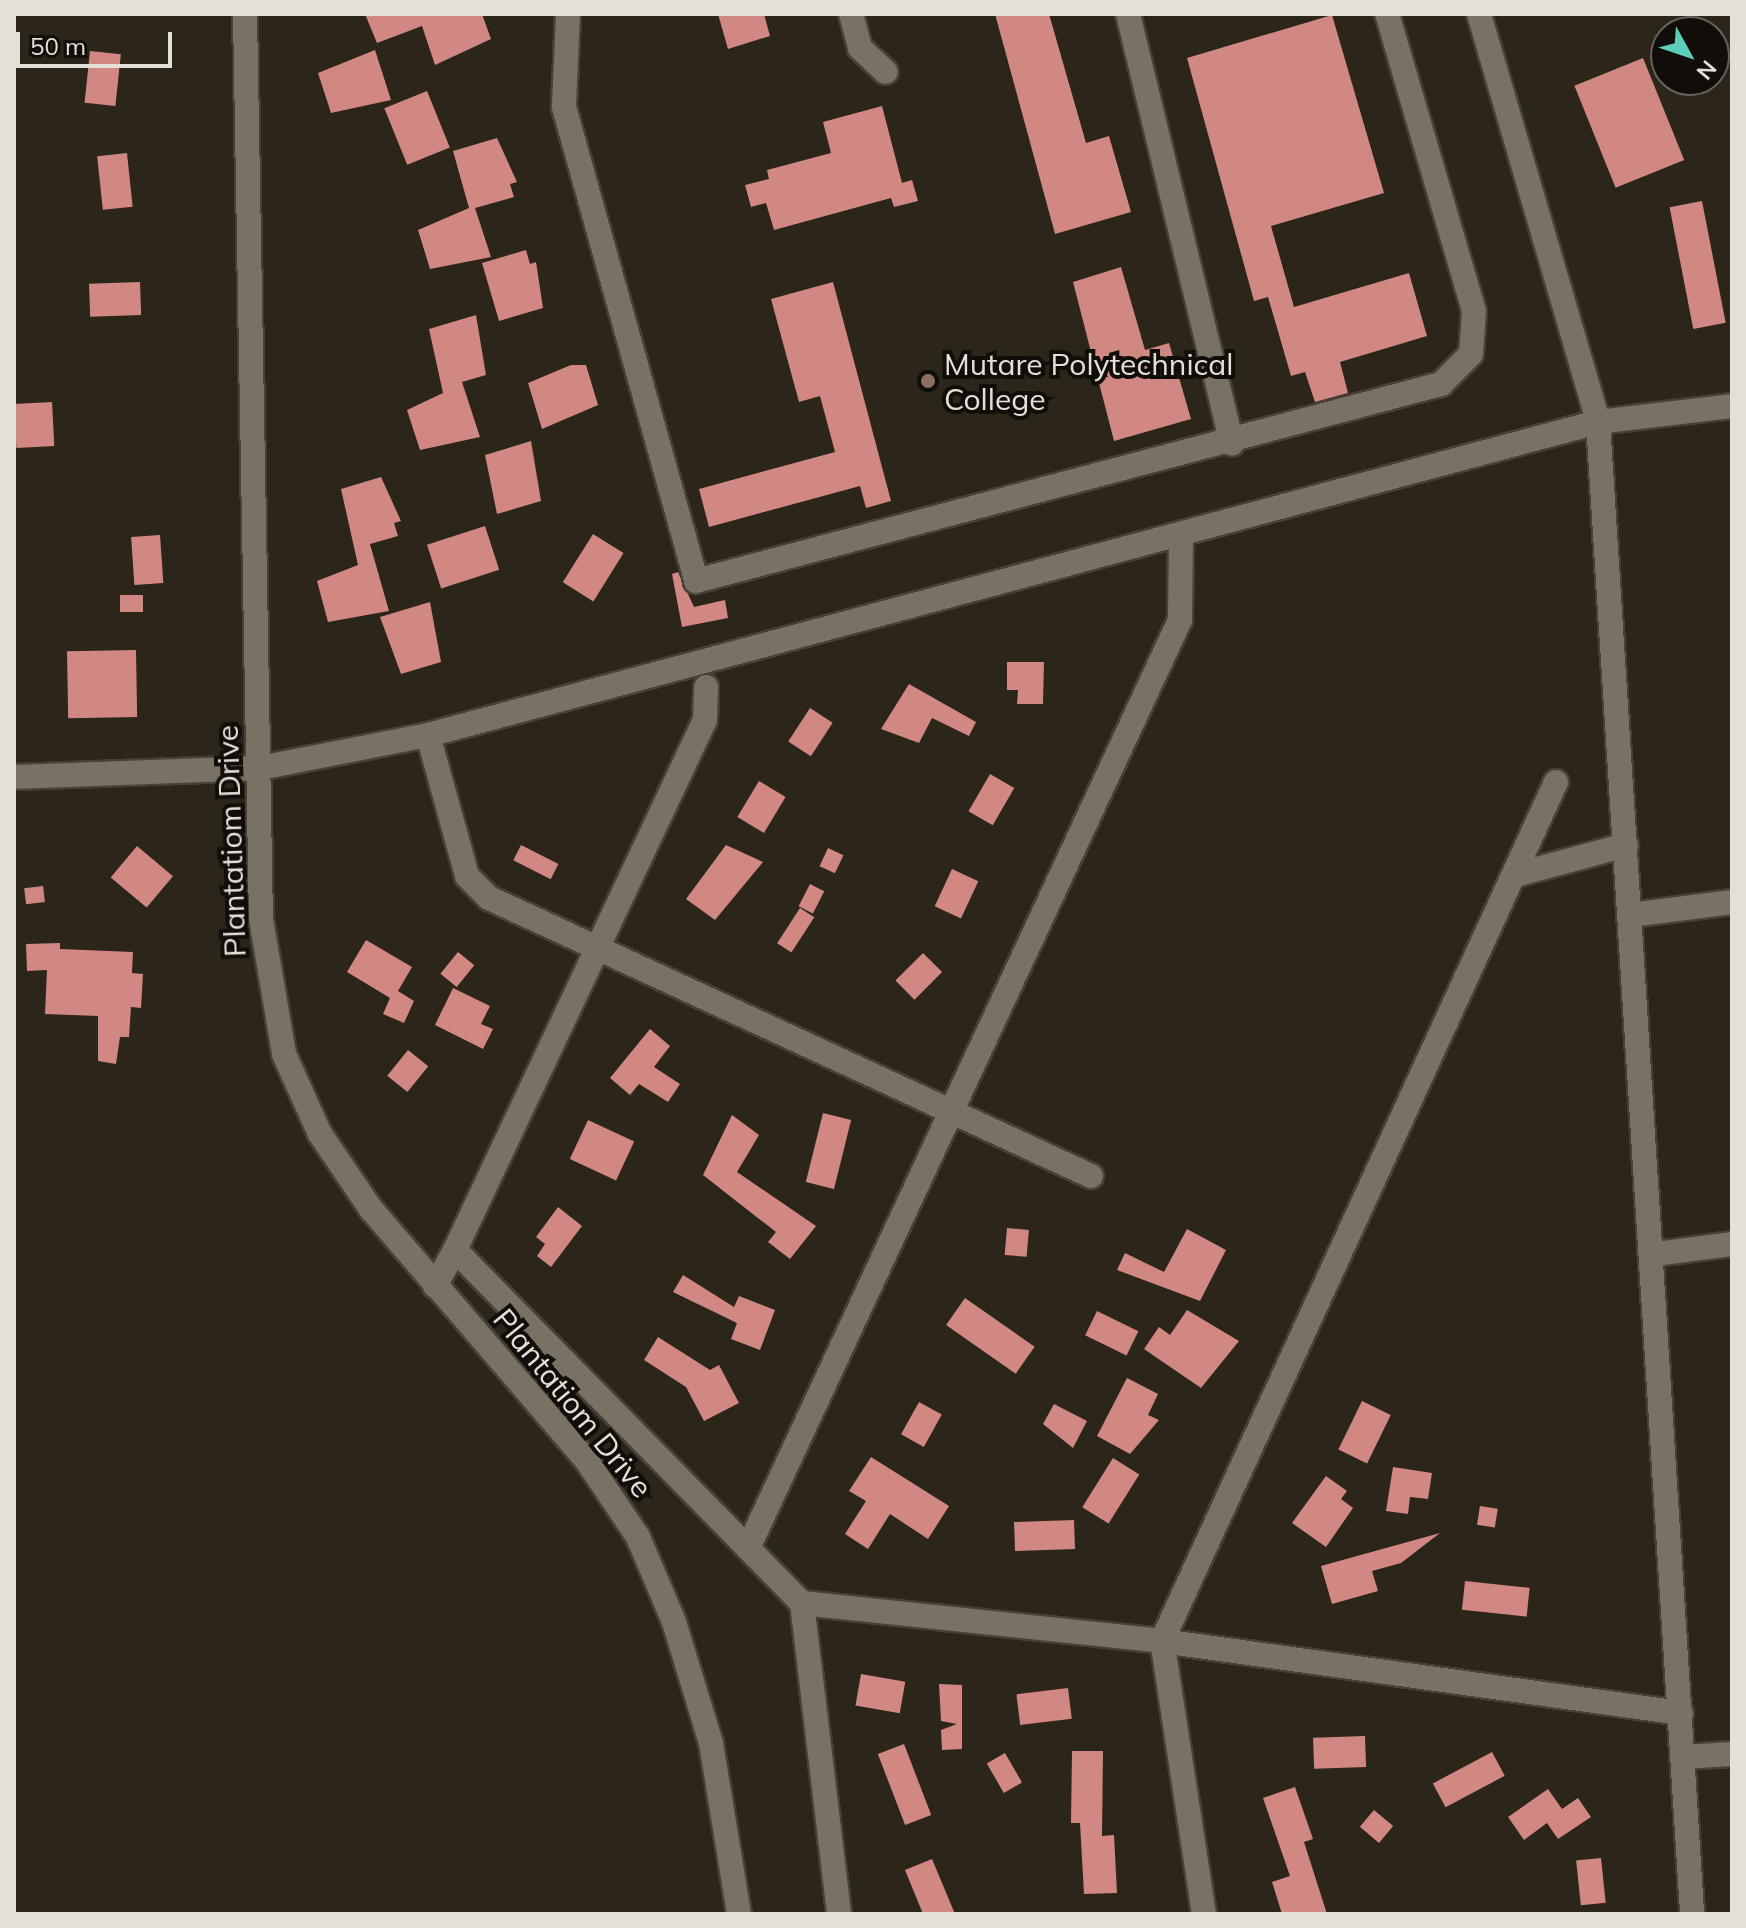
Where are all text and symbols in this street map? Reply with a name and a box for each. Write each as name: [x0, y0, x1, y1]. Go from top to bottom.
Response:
scale bar: [20, 16, 176, 66]
north arrow: [1650, 16, 1730, 96]
text: 50 m: [30, 31, 86, 61]
text: N: [1691, 55, 1723, 86]
place label: Mutare Polytechnical College: [944, 346, 1233, 416]
marker: Mutare Polytechnical College: [919, 372, 937, 390]
street label: Plantatiom Drive: [209, 724, 253, 958]
street label: Plantatiom Drive: [486, 1301, 660, 1505]

